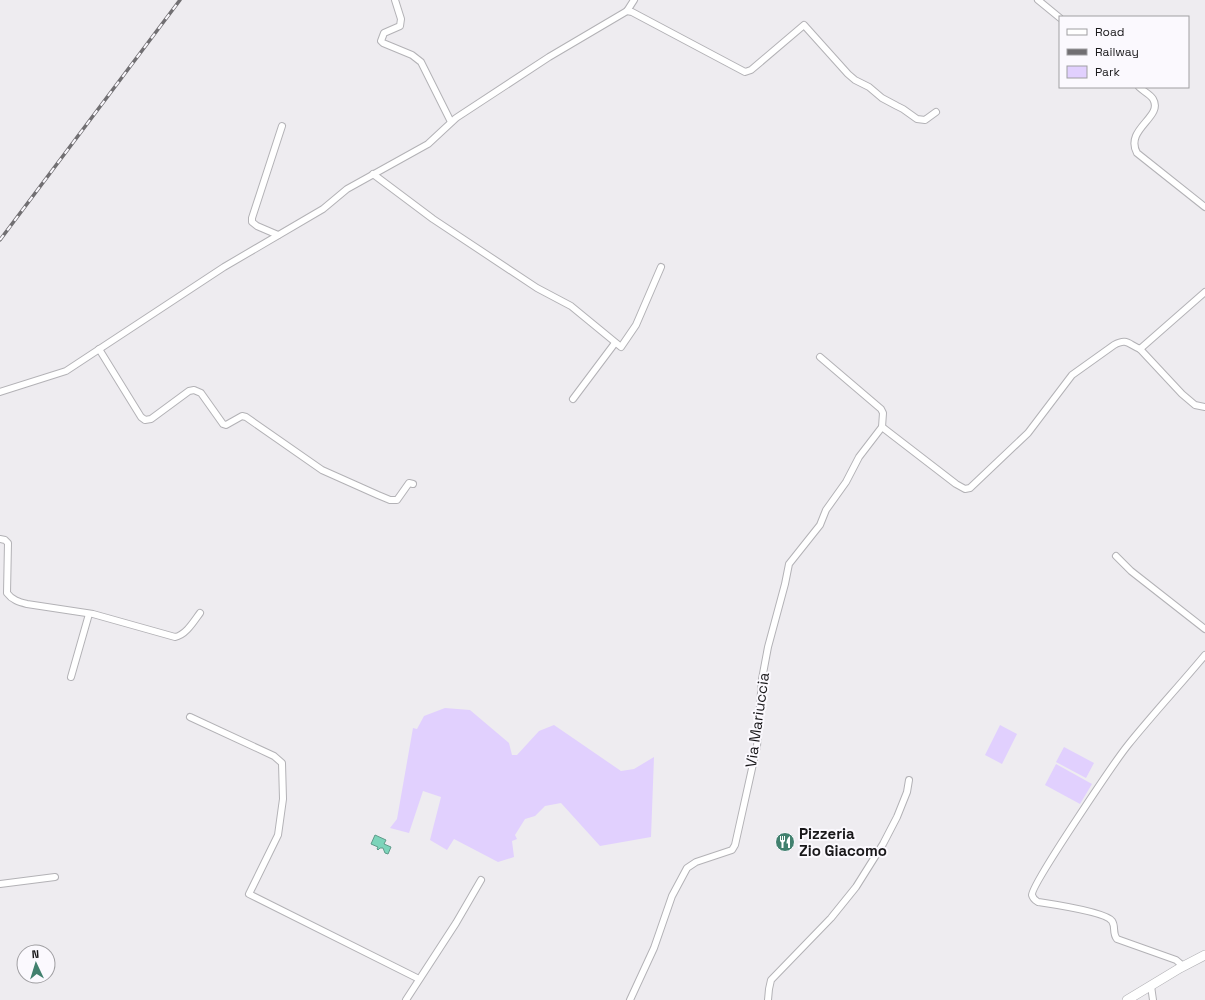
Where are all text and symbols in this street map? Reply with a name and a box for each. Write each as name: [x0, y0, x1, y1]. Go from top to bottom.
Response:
legend: [1059, 16, 1189, 88]
text: Road: [1095, 24, 1124, 40]
text: Railway: [1095, 44, 1139, 60]
text: Park: [1095, 64, 1120, 80]
street label: Via Mariuccia: [741, 671, 773, 769]
place label: Pizzeria Zio Giacomo: [799, 824, 887, 860]
restaurant icon: Pizzeria Zio Giacomo: [774, 831, 796, 853]
north arrow: [16, 944, 56, 984]
text: N: [31, 947, 39, 961]

